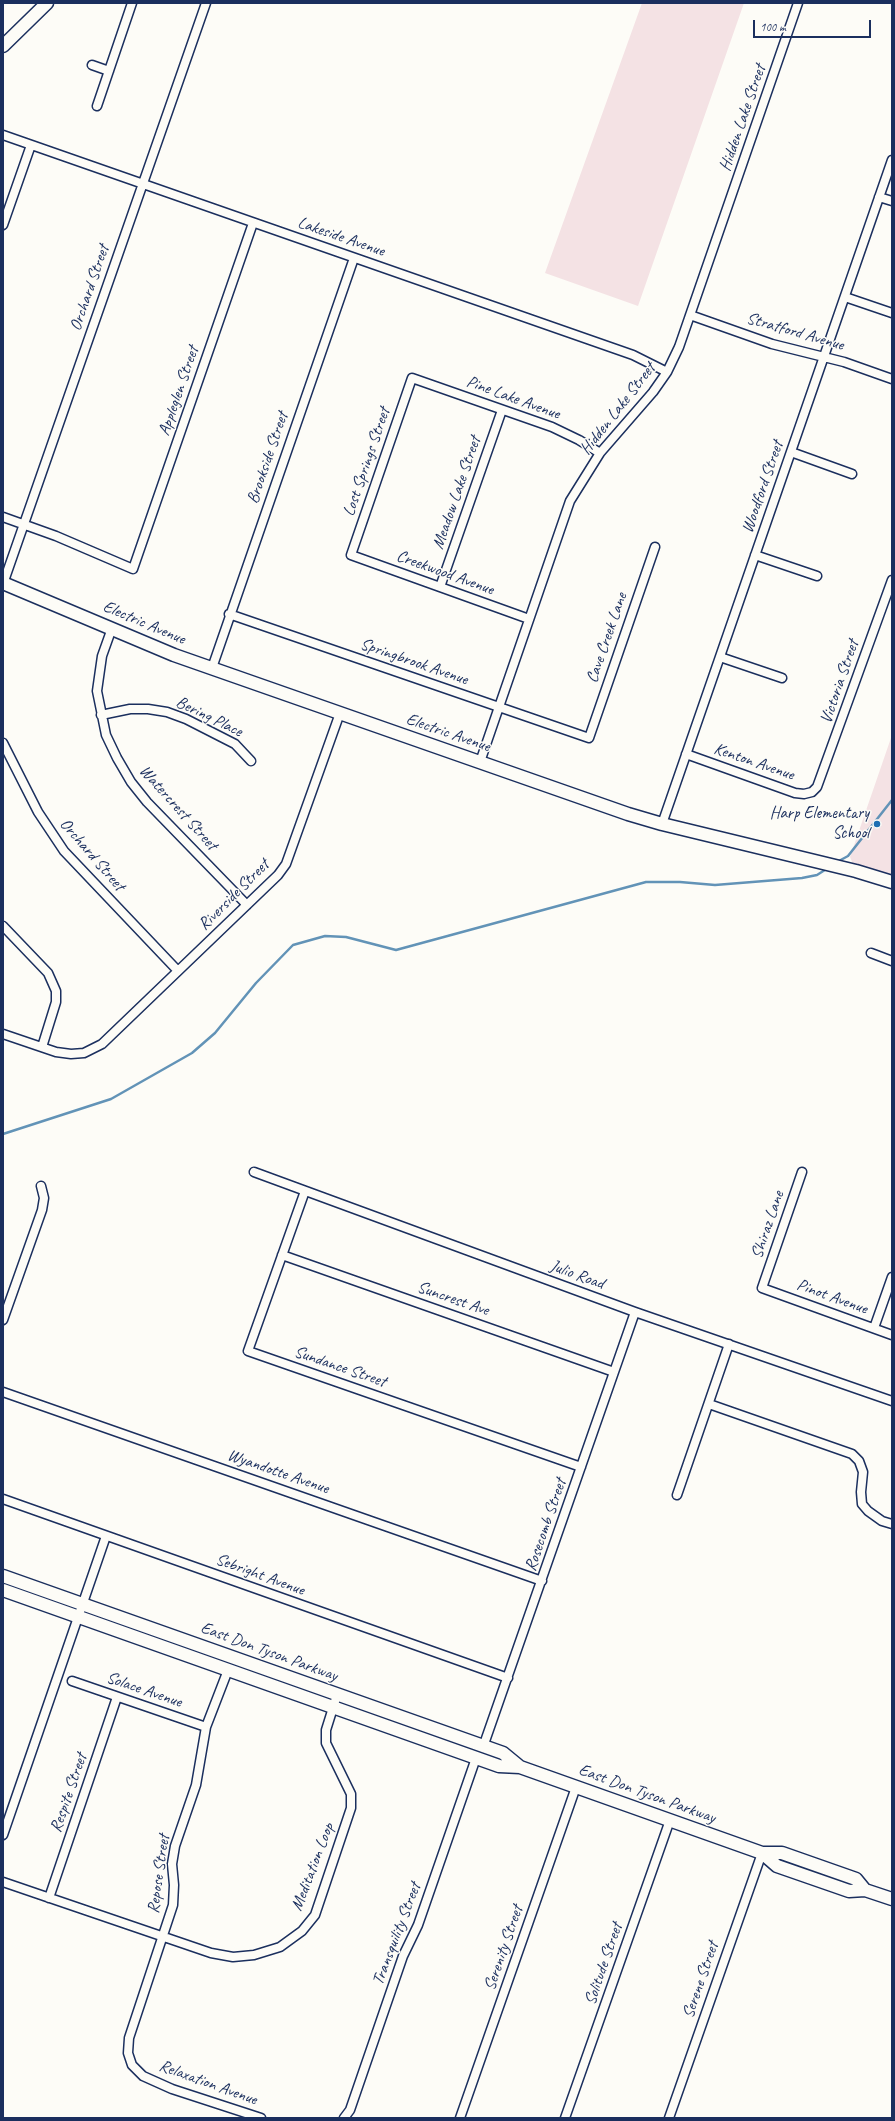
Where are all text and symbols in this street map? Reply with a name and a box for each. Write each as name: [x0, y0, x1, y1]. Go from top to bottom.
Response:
scale bar: [755, 12, 873, 38]
text: 100 m: [760, 19, 786, 35]
street label: Hidden Lake Street: [715, 62, 771, 174]
street label: Lakeside Avenue: [295, 213, 387, 261]
street label: Orchard Street: [66, 242, 114, 334]
street label: Stratford Avenue: [744, 308, 846, 356]
street label: Appleglen Street: [154, 344, 204, 438]
street label: Hidden Lake Street: [576, 359, 660, 459]
street label: Pine Lake Avenue: [463, 372, 563, 424]
street label: Lost Springs Street: [339, 405, 395, 519]
street label: Brookside Street: [243, 410, 293, 506]
street label: Meadow Lake Street: [428, 434, 486, 552]
street label: Woodford Street: [738, 438, 788, 536]
street label: Creekwood Avenue: [394, 546, 496, 600]
street label: Cave Creek Lane: [582, 590, 632, 686]
street label: Electric Avenue: [100, 597, 188, 649]
street label: Springbrook Avenue: [357, 634, 471, 690]
street label: Victoria Street: [816, 638, 864, 726]
street label: Bering Place: [172, 692, 246, 742]
street label: Electric Avenue: [403, 709, 493, 757]
street label: Kenton Avenue: [711, 739, 797, 785]
street label: Watercrest Street: [134, 761, 222, 855]
place label: Harp Elementary School: [770, 804, 869, 844]
street label: Orchard Street: [55, 814, 129, 896]
marker: Harp Elementary School: [872, 819, 882, 829]
street label: Riverside Street: [194, 855, 274, 935]
street label: Shiraz Lane: [747, 1189, 789, 1261]
street label: Julio Road: [547, 1256, 607, 1294]
street label: Pinot Avenue: [794, 1275, 870, 1319]
street label: Suncrest Ave: [414, 1277, 492, 1321]
street label: Sundance Street: [291, 1342, 389, 1392]
street label: Wyandotte Avenue: [225, 1445, 331, 1499]
street label: Rosecomb Street: [521, 1476, 571, 1574]
street label: Sebright Avenue: [213, 1550, 307, 1600]
street label: East Don Tyson Parkway: [198, 1618, 340, 1686]
street label: Solace Avenue: [104, 1668, 184, 1712]
street label: Respite Street: [46, 1751, 92, 1835]
street label: East Don Tyson Parkway: [576, 1760, 718, 1828]
street label: Meditation Loop: [287, 1820, 339, 1914]
street label: Repose Street: [143, 1833, 175, 1915]
street label: Transquility Street: [368, 1880, 426, 1988]
street label: Serenity Street: [480, 1903, 528, 1993]
street label: Solitude Street: [580, 1920, 628, 2008]
street label: Serene Street: [678, 1939, 724, 2021]
street label: Relaxation Avenue: [156, 2056, 260, 2110]

